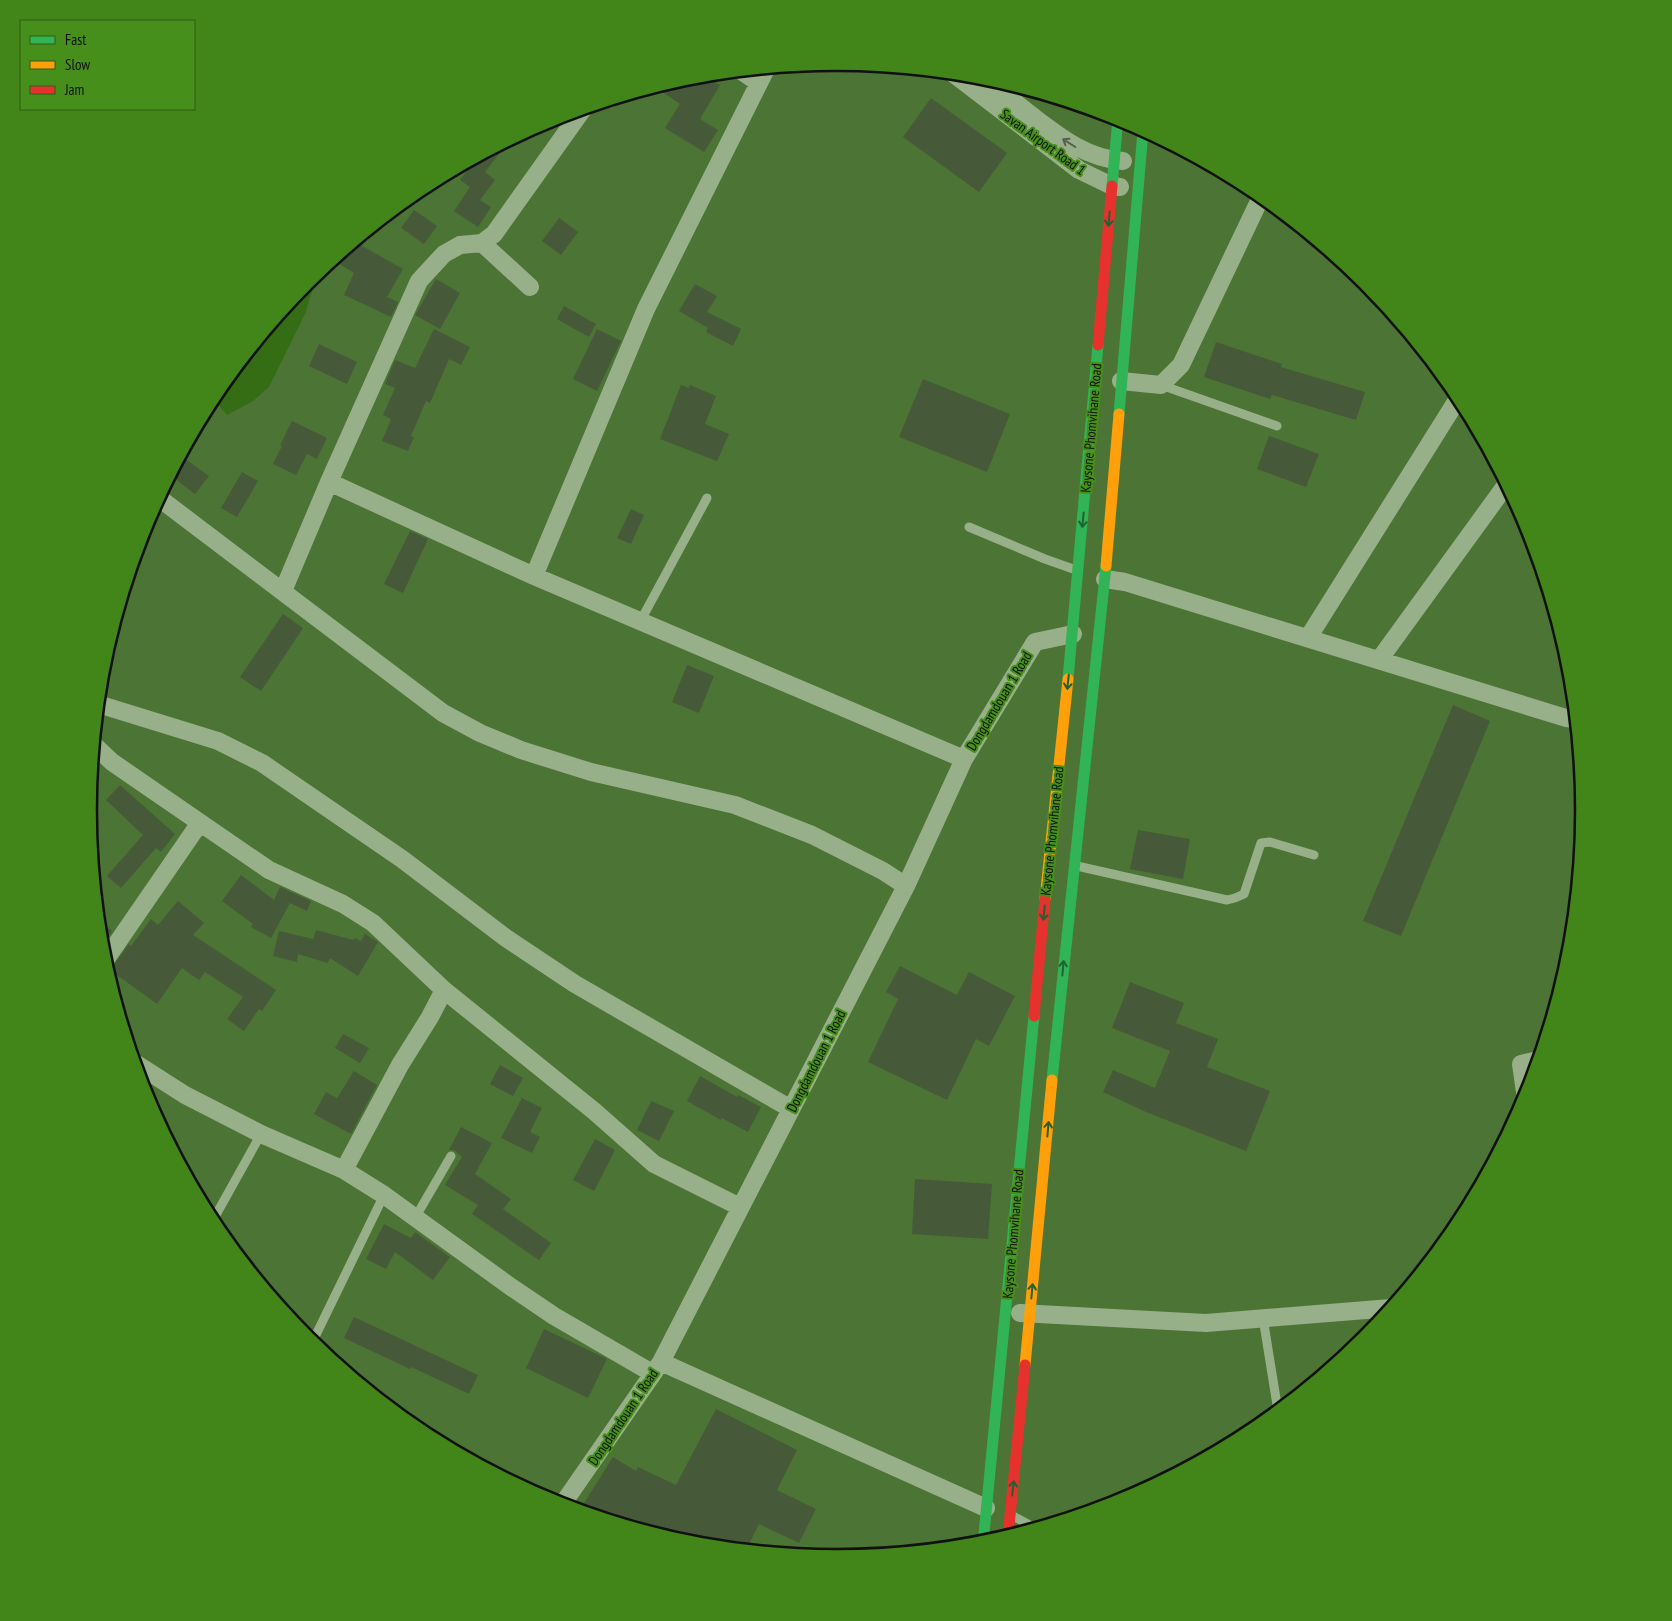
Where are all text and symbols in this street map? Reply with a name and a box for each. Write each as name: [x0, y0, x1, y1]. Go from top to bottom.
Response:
legend: [20, 20, 195, 110]
text: Fast: [65, 30, 86, 49]
text: Slow: [65, 55, 90, 74]
text: Jam: [64, 80, 84, 99]
street label: Savan Airport Road 1: [997, 105, 1089, 179]
one-way arrow: [1063, 137, 1077, 147]
one-way arrow: [1105, 211, 1114, 227]
street label: Kaysone Phomvihane Road: [1076, 363, 1106, 493]
one-way arrow: [1078, 512, 1088, 528]
street label: Dongdamdouan 1 Road: [962, 648, 1036, 754]
one-way arrow: [1063, 674, 1073, 690]
street label: Kaysone Phomvihane Road: [1036, 766, 1068, 896]
one-way arrow: [1039, 905, 1049, 921]
one-way arrow: [1059, 960, 1068, 976]
street label: Dongdamdouan 1 Road: [782, 1007, 850, 1115]
one-way arrow: [1043, 1122, 1053, 1138]
street label: Kaysone Phomvihane Road: [998, 1169, 1028, 1299]
one-way arrow: [1027, 1283, 1037, 1299]
street label: Dongdamdouan 1 Road: [584, 1365, 662, 1469]
one-way arrow: [1008, 1480, 1018, 1496]

